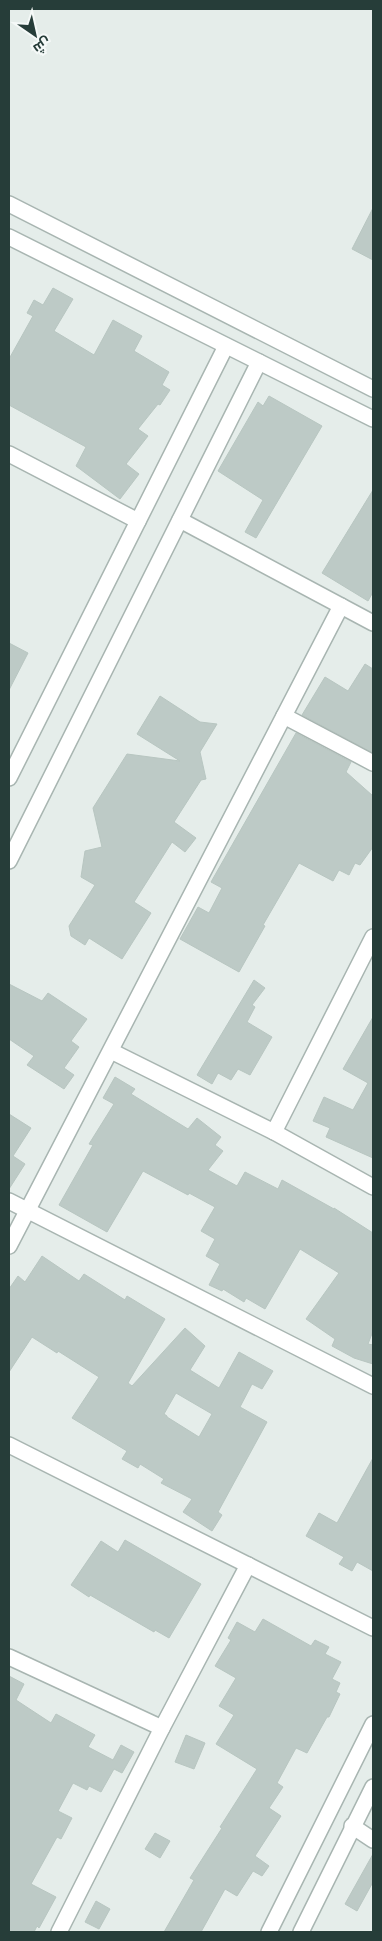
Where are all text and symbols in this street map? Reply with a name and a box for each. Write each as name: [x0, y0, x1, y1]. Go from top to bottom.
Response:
north arrow: [10, 10, 60, 60]
text: ش: [29, 32, 54, 57]

